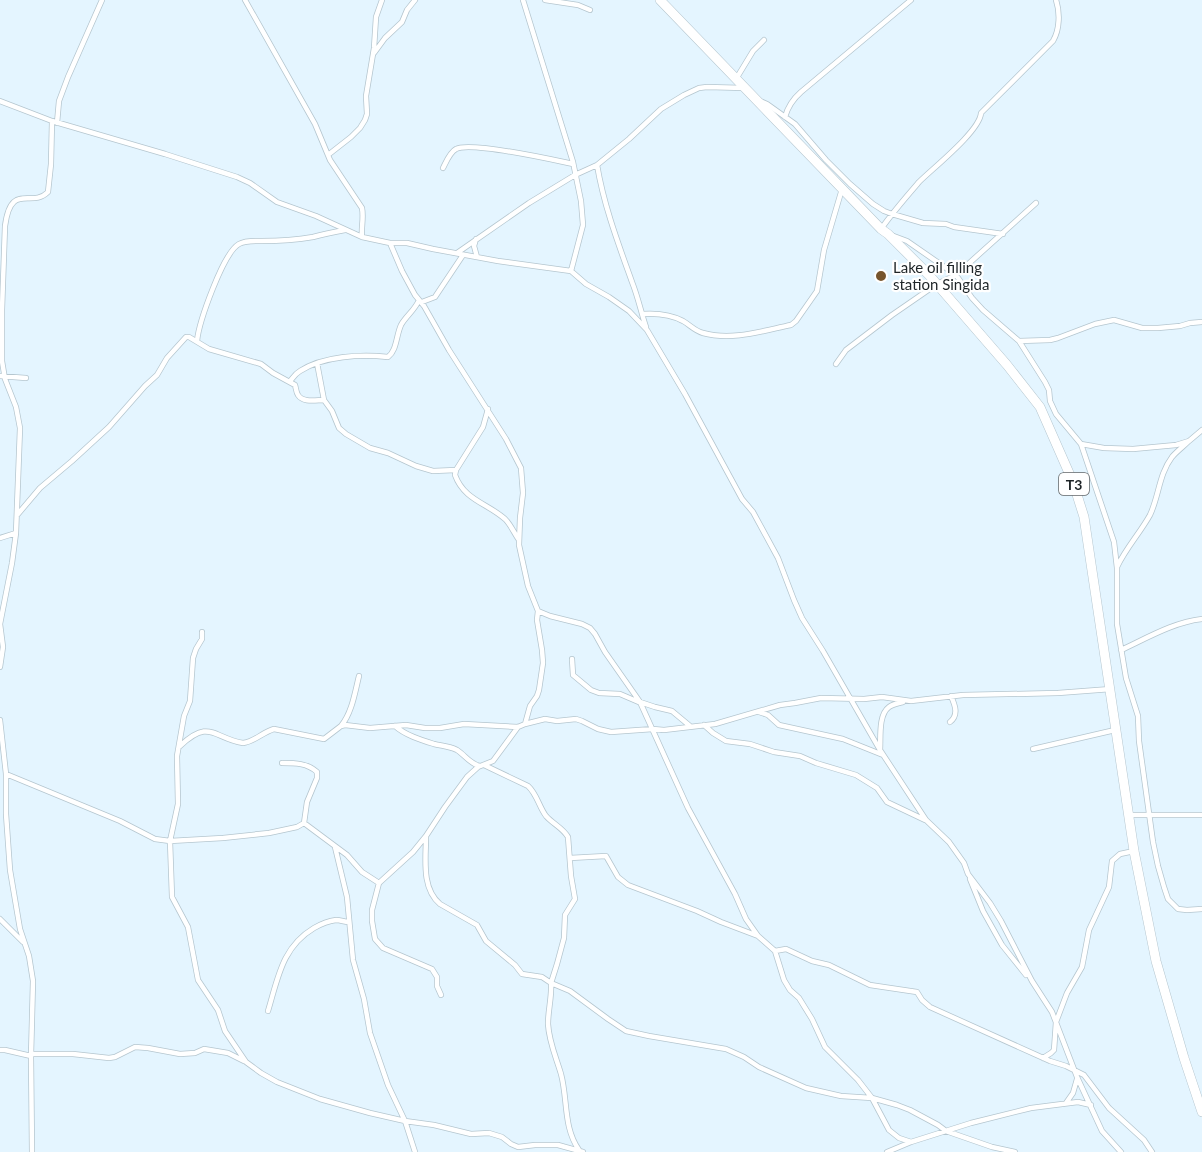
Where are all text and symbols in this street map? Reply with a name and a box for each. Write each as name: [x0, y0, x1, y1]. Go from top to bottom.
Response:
place label: Lake oil filling station Singida: [893, 258, 989, 293]
marker: Lake oil filling station Singida: [874, 269, 888, 283]
road number: T3: [1059, 473, 1089, 495]

